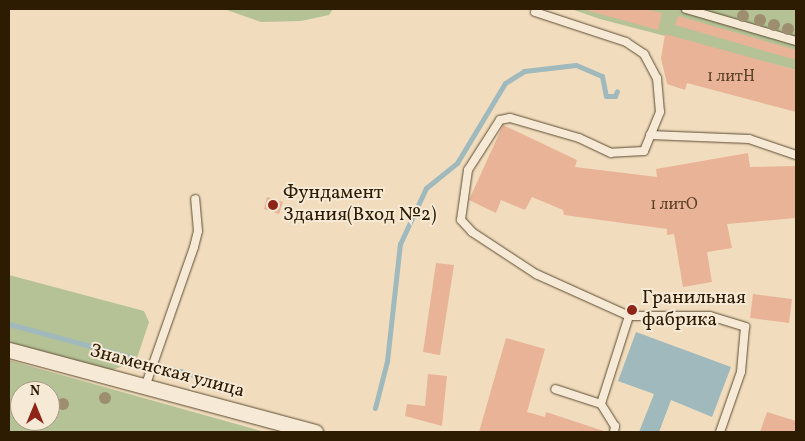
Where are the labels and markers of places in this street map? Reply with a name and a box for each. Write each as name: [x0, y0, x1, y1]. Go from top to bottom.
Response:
place label: Фундамент Здания(Вход №2): [283, 183, 437, 227]
marker: Фундамент Здания(Вход №2): [267, 199, 279, 211]
place label: Гранильная фабрика: [642, 288, 746, 332]
marker: Гранильная фабрика: [626, 304, 638, 316]

